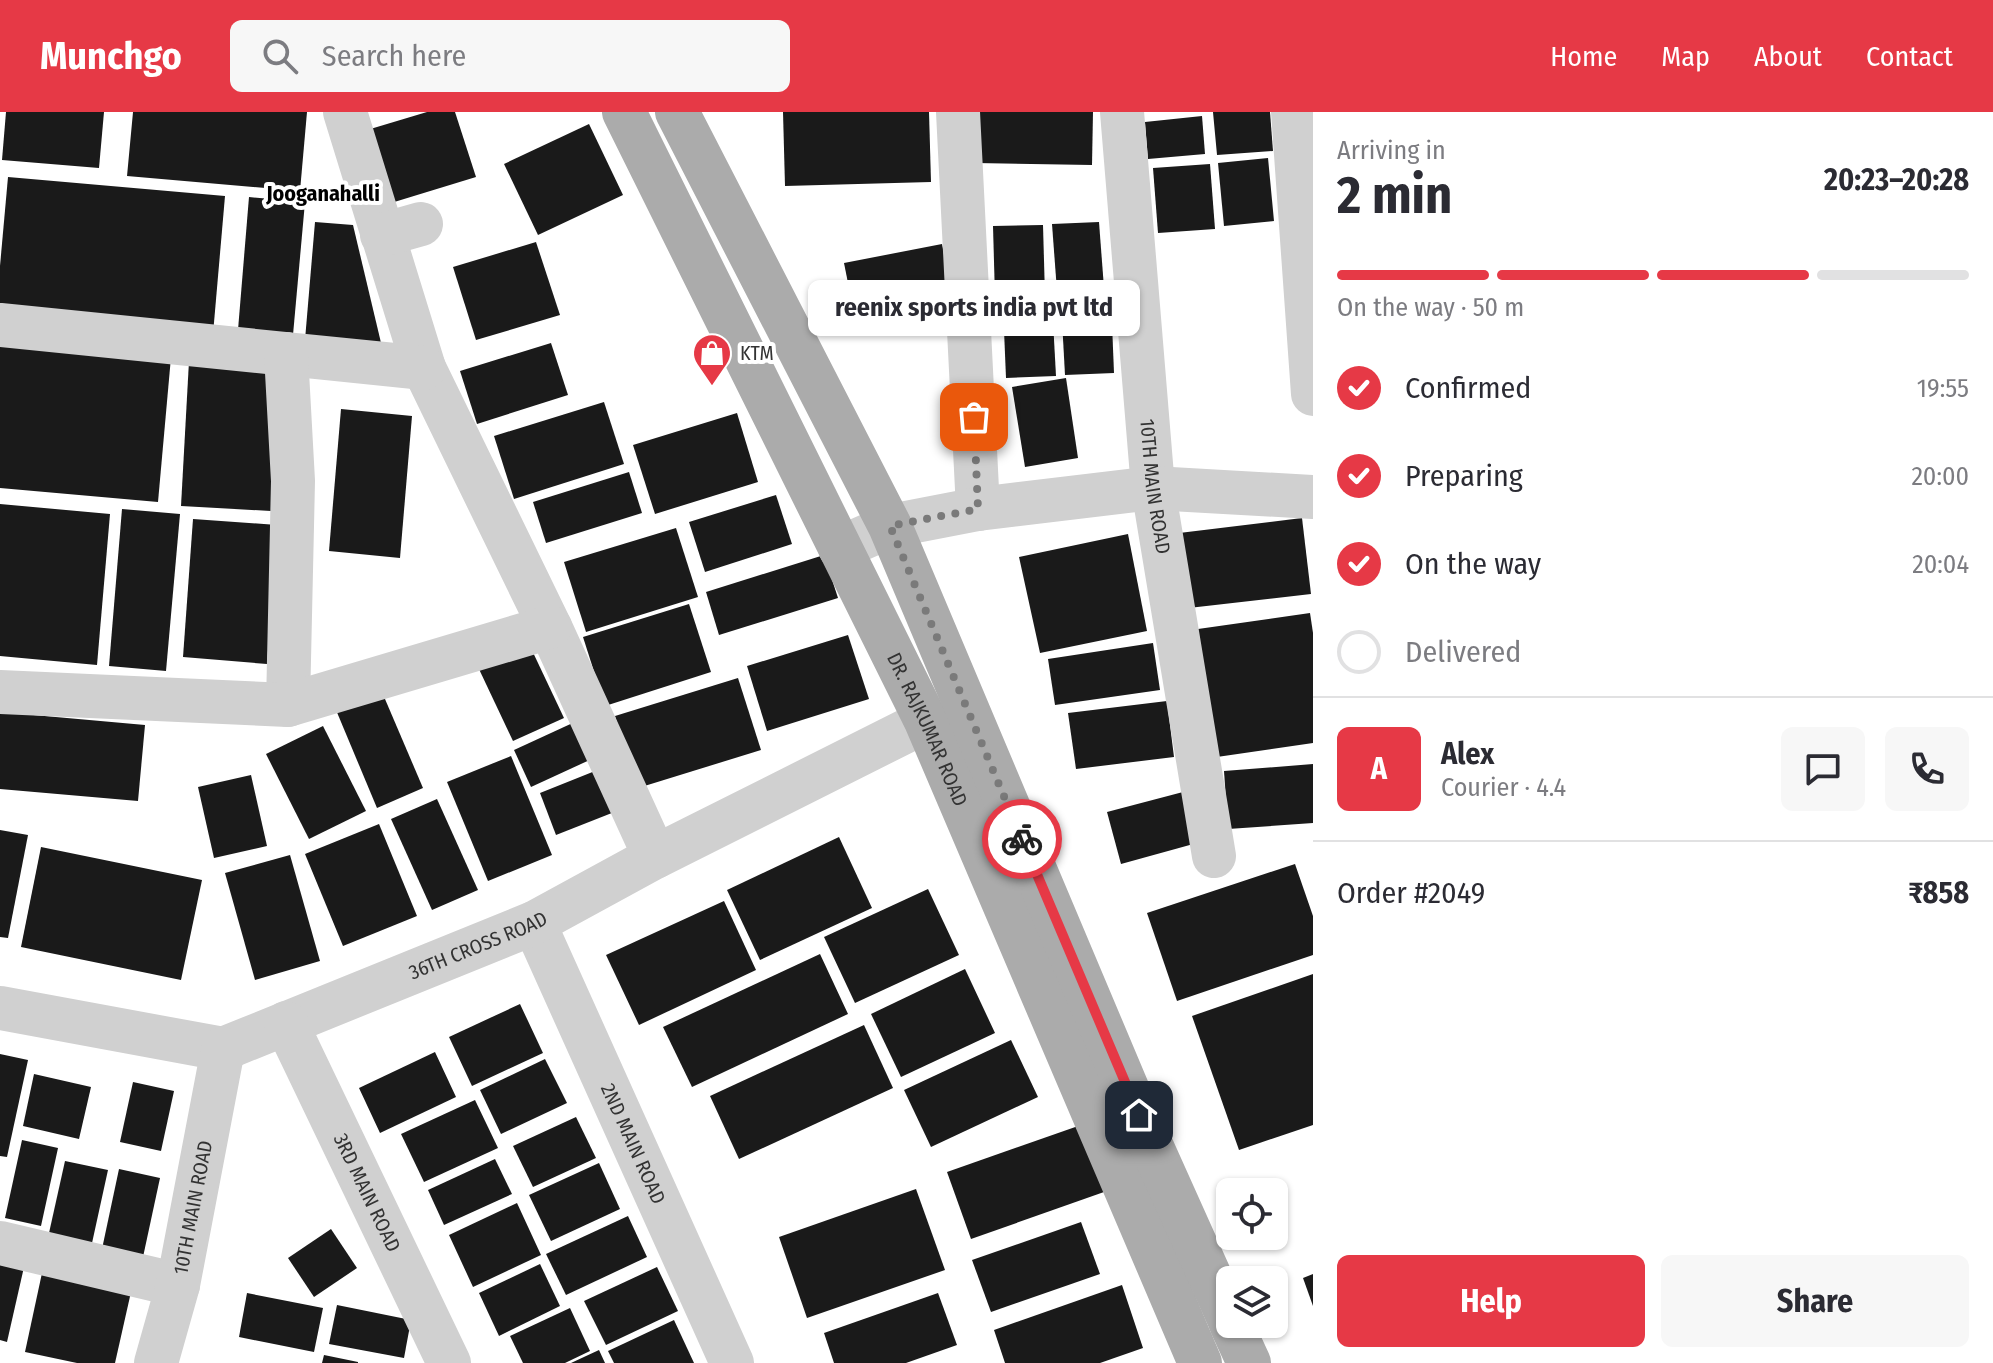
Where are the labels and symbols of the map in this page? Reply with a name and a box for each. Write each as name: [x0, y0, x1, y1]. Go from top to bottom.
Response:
district label: Jooganahalli: [265, 180, 380, 207]
callout: reenix sports india pvt ltd: [808, 281, 1140, 337]
shop icon: KTM: [691, 332, 733, 387]
place label: KTM: [740, 341, 774, 365]
pin: [940, 383, 1008, 451]
street label: 10TH MAIN ROAD: [1135, 418, 1176, 556]
street label: DR. RAJKUMAR ROAD: [882, 649, 973, 810]
courier: [982, 799, 1062, 879]
street label: 36TH CROSS ROAD: [405, 906, 551, 984]
street label: 2ND MAIN ROAD: [596, 1080, 671, 1208]
pin: [1105, 1081, 1173, 1149]
street label: 3RD MAIN ROAD: [329, 1129, 406, 1256]
street label: 10TH MAIN ROAD: [168, 1138, 217, 1276]

